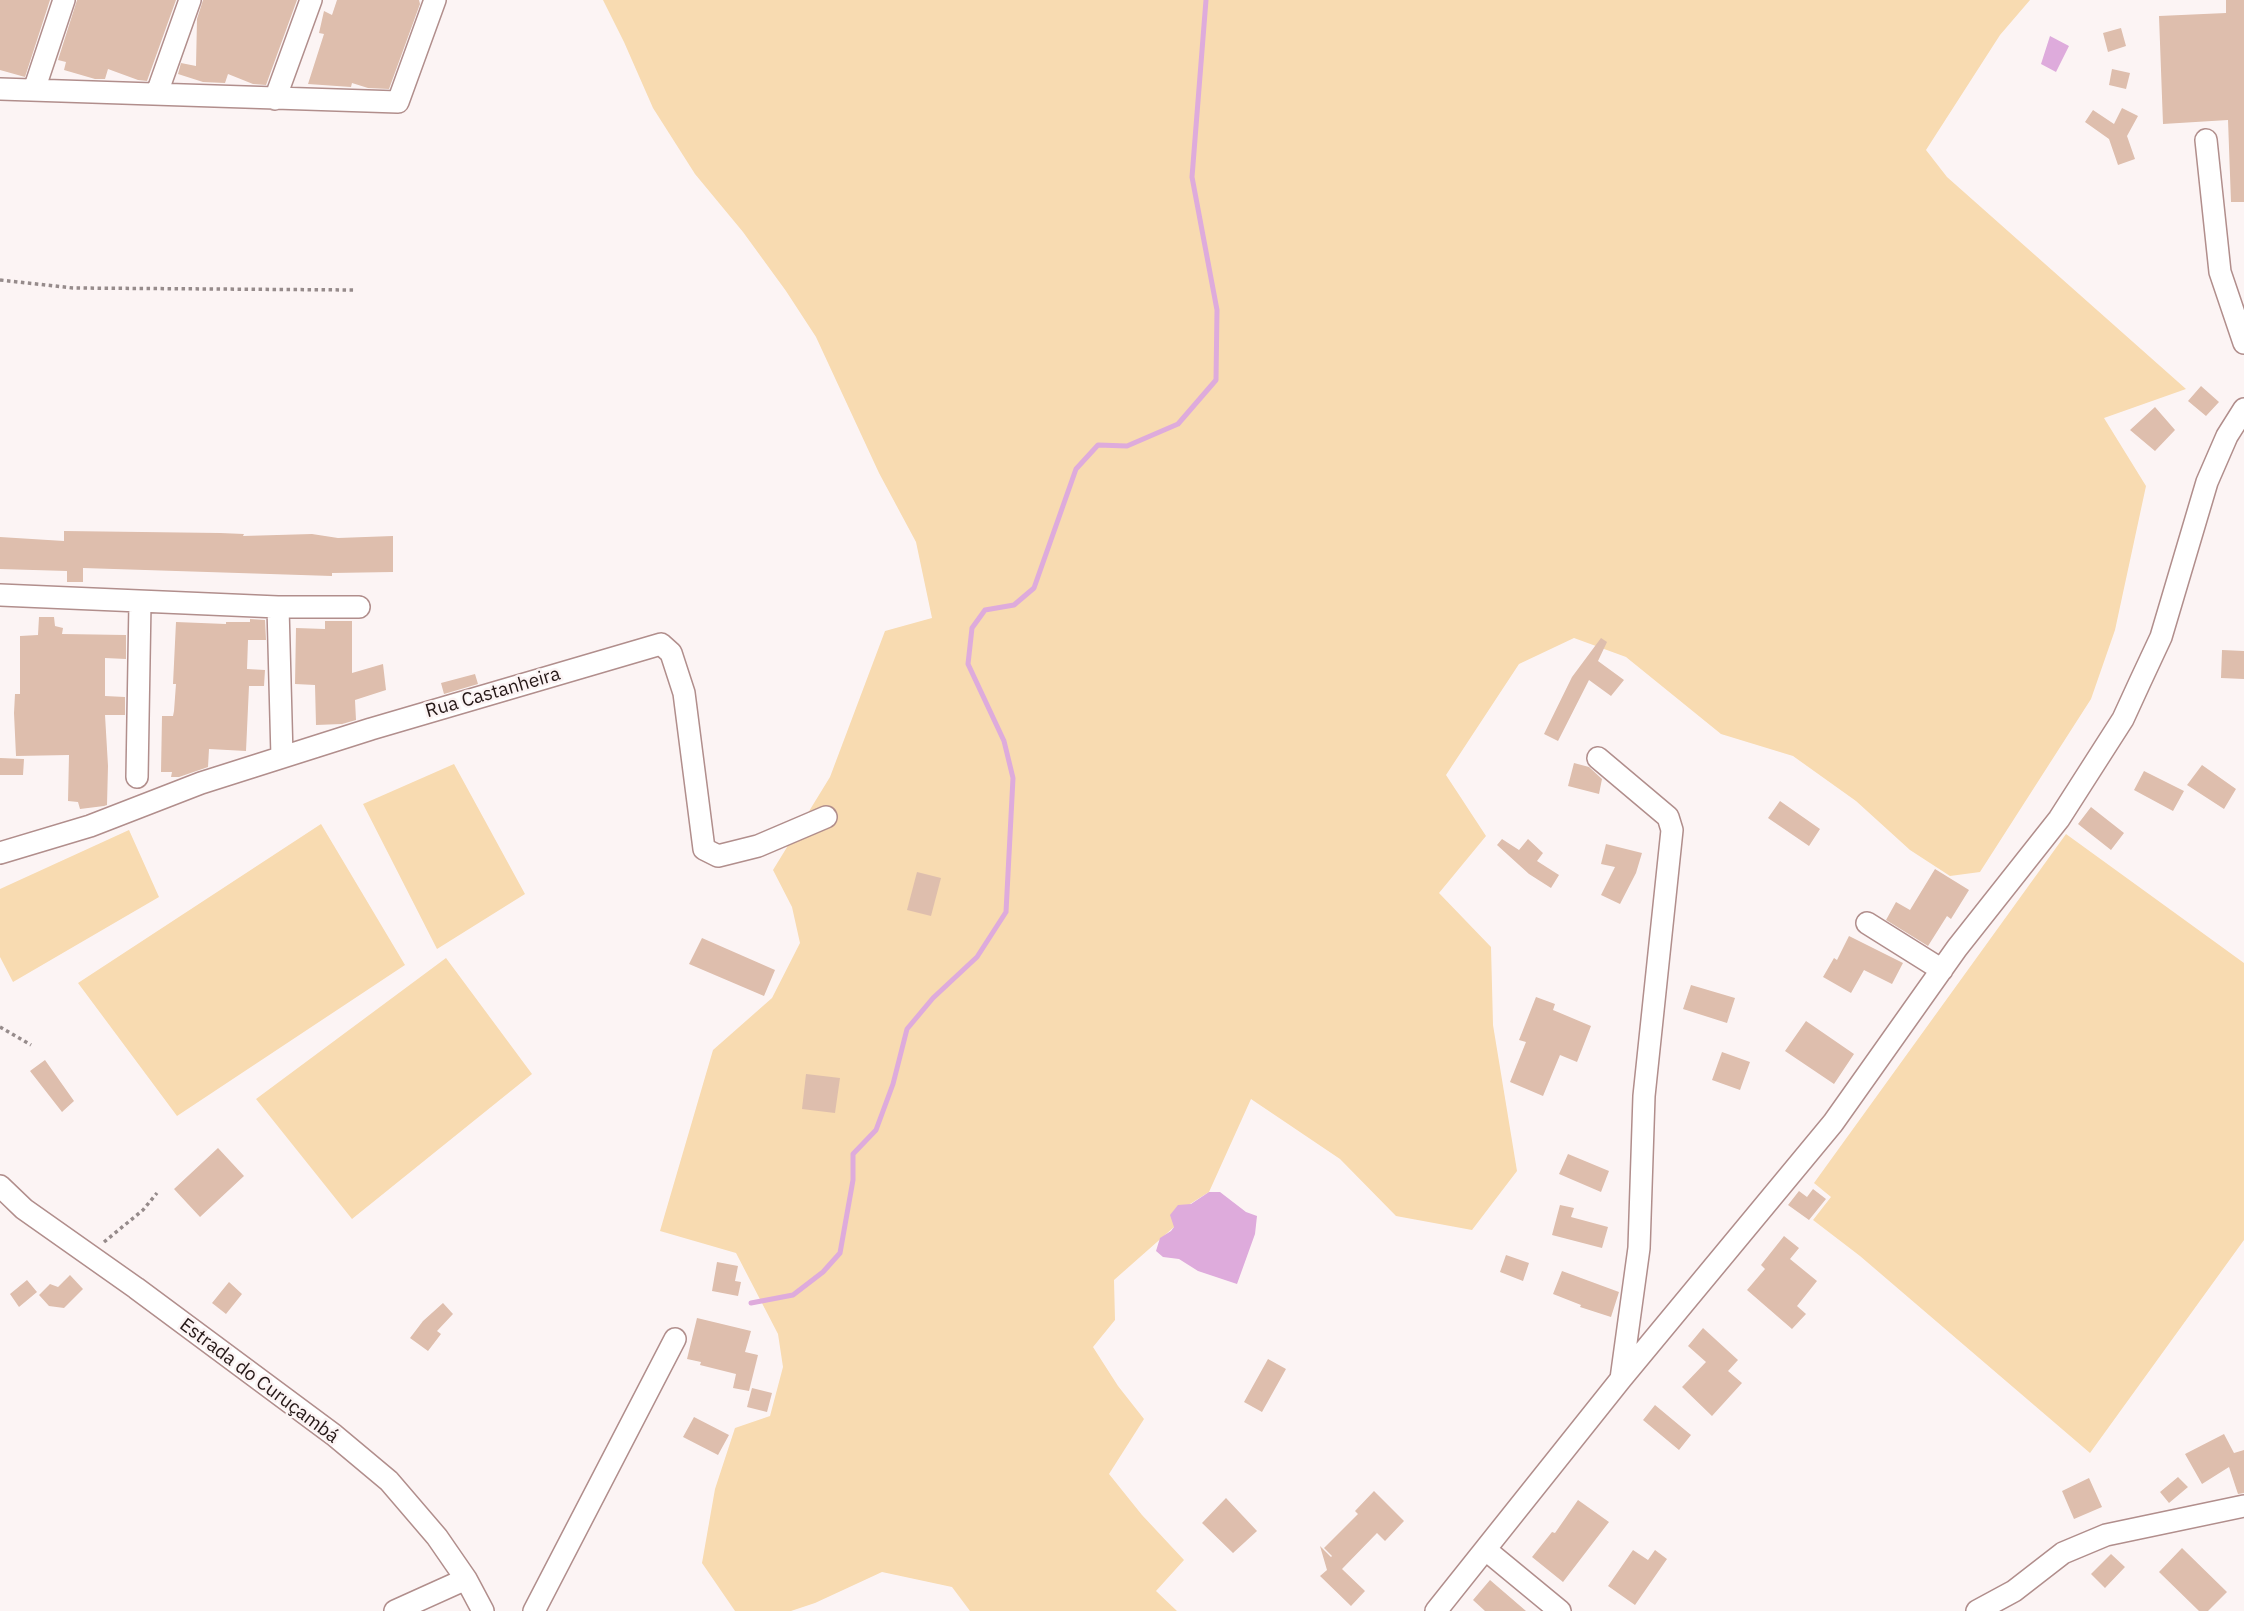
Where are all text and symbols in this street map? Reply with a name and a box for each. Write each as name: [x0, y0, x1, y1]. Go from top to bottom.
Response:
street label: Rua Castanheira: [423, 663, 563, 723]
street label: Estrada do Curuçambá: [175, 1314, 343, 1448]

